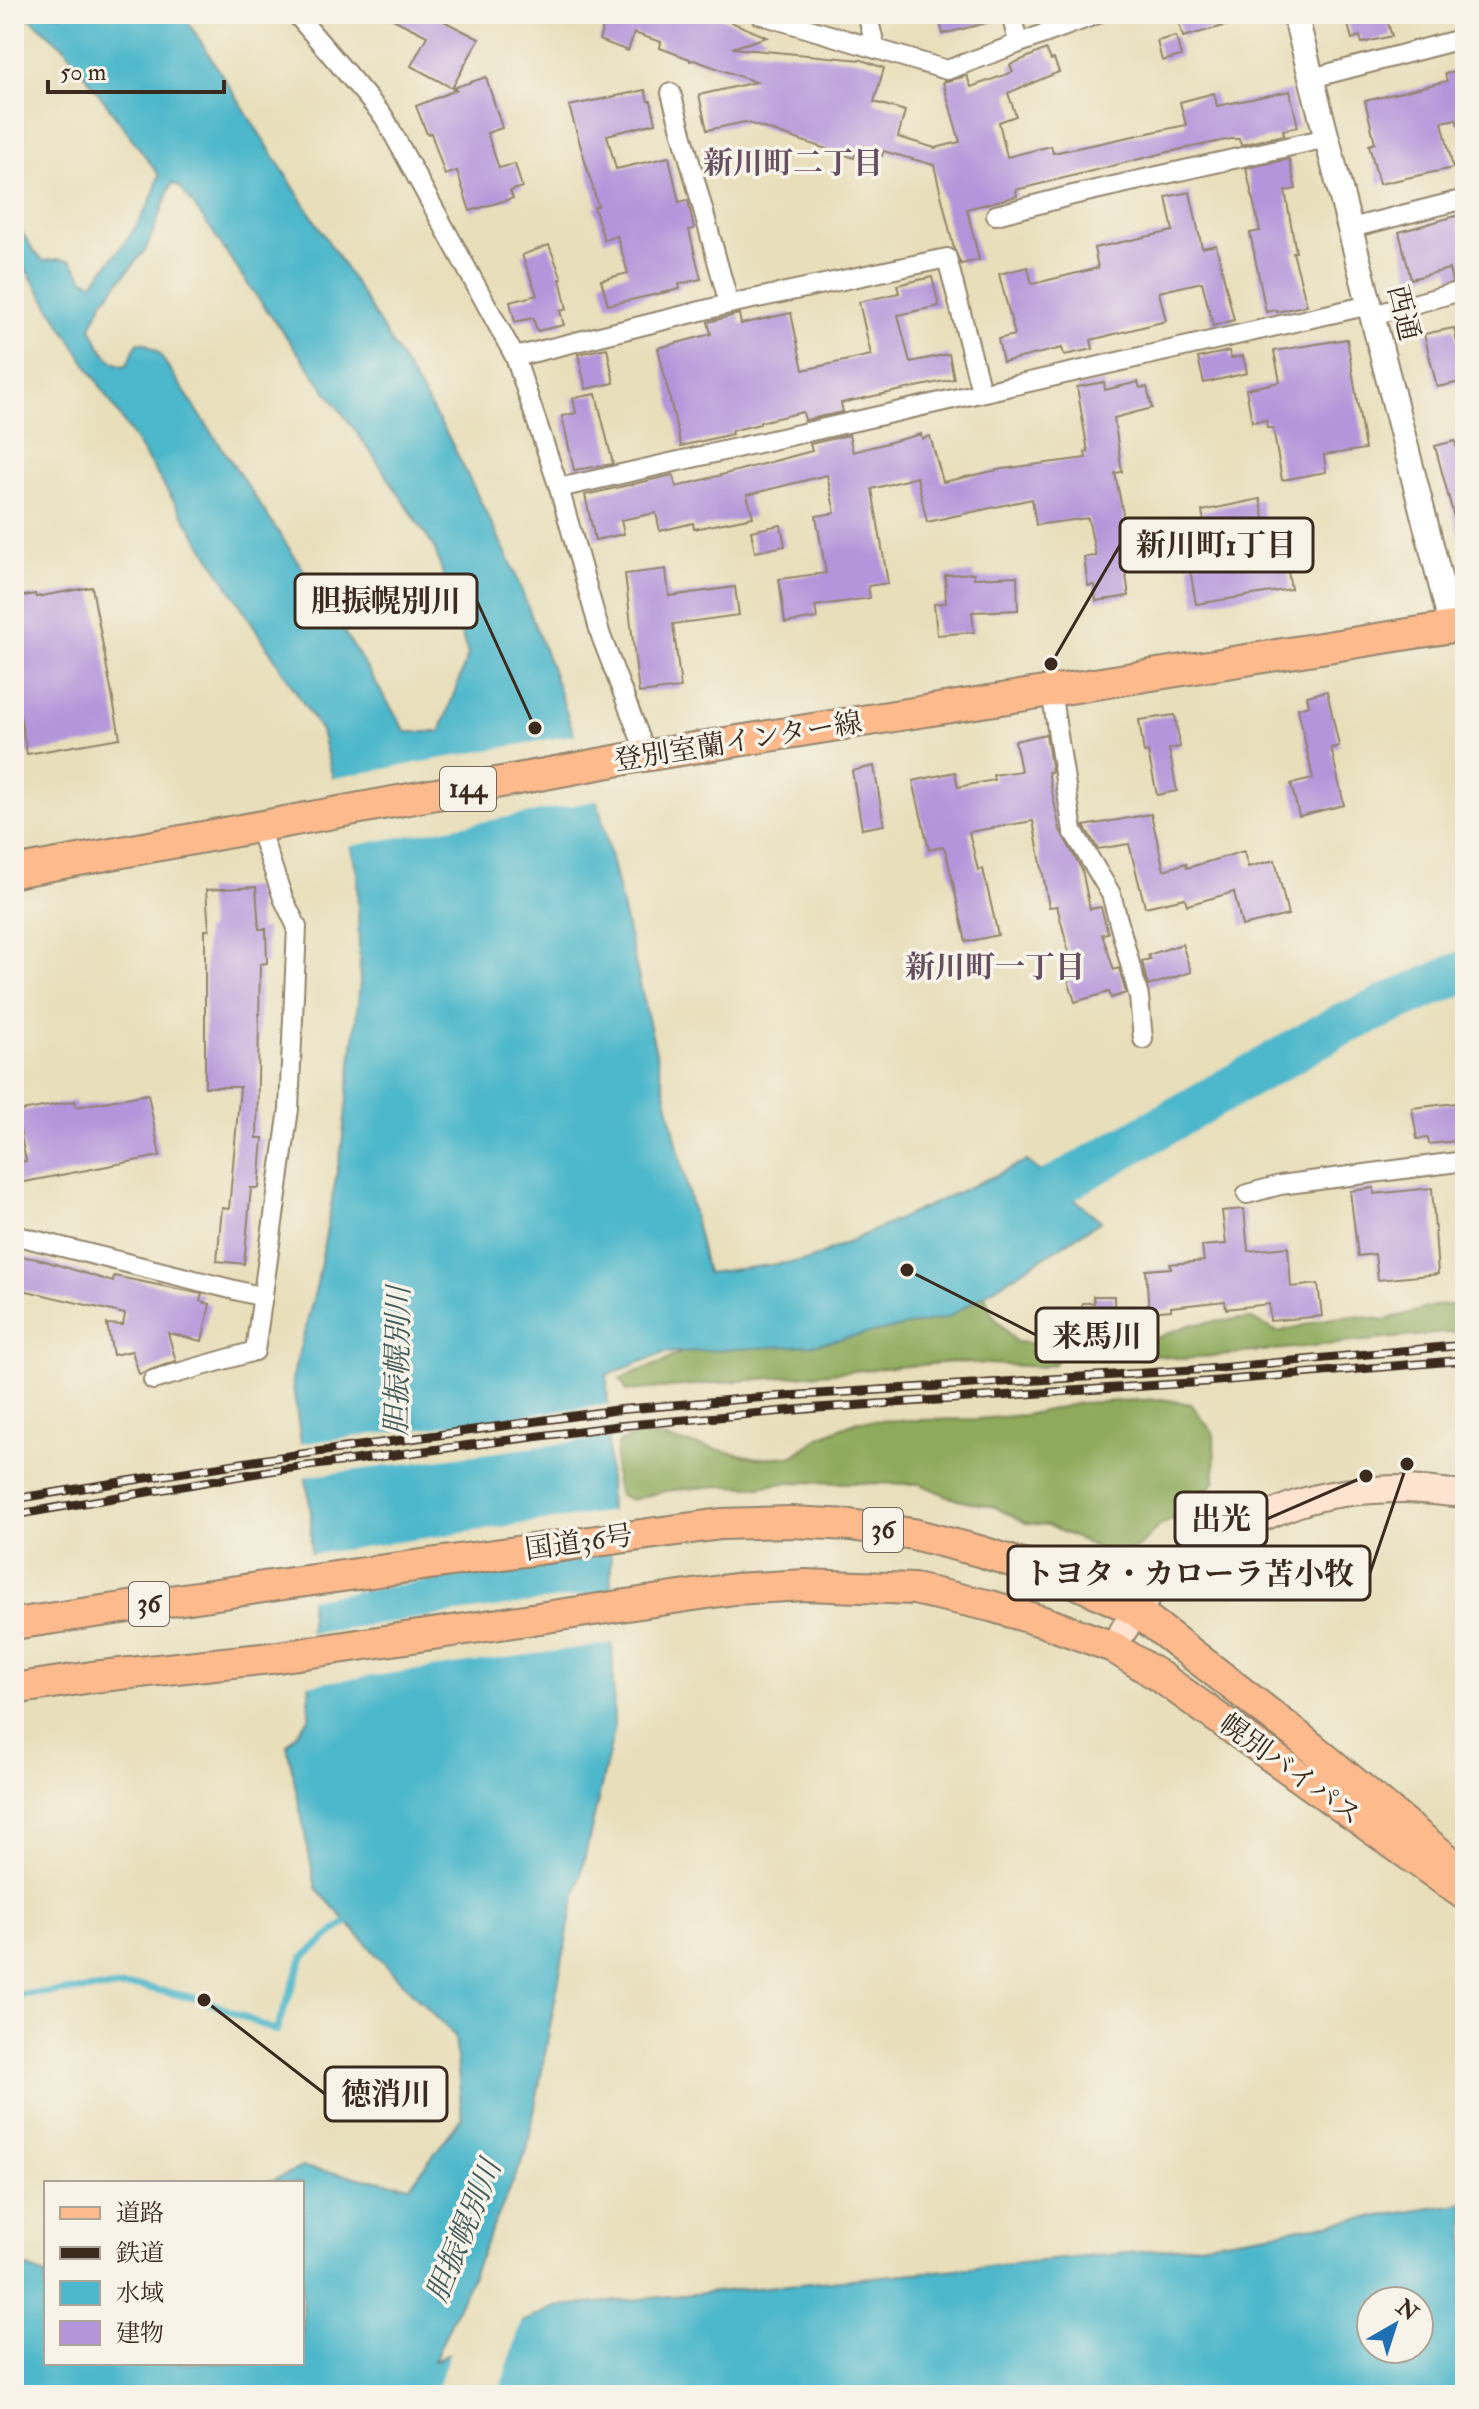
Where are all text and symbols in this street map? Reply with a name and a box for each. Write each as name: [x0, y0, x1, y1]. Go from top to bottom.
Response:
scale bar: [48, 44, 224, 94]
text: 50 m: [60, 57, 107, 88]
district label: 新川町二丁目: [703, 145, 883, 182]
street label: 西通: [1379, 282, 1427, 344]
callout: 新川町1丁目: [1120, 518, 1313, 572]
text: 新川町1丁目: [1136, 527, 1296, 564]
callout: 胆振幌別川: [295, 574, 477, 628]
text: 胆振幌別川: [311, 583, 461, 620]
street label: 登別室蘭インター線: [611, 705, 865, 779]
road number: 144: [440, 767, 496, 811]
district label: 新川町一丁目: [905, 949, 1085, 986]
water label: 胆振幌別川: [378, 1283, 418, 1436]
callout: 来馬川: [1036, 1308, 1158, 1362]
text: 来馬川: [1052, 1318, 1142, 1355]
callout: 出光: [1175, 1492, 1267, 1546]
text: 出光: [1191, 1501, 1251, 1538]
road number: 36: [863, 1508, 903, 1552]
street label: 国道36号: [523, 1518, 635, 1568]
callout: トヨタ・カローラ苫小牧: [1008, 1546, 1370, 1600]
text: トヨタ・カローラ苫小牧: [1024, 1556, 1354, 1593]
road number: 36: [129, 1582, 169, 1626]
street label: 幌別バイパス: [1212, 1707, 1368, 1833]
callout: 徳消川: [325, 2067, 447, 2121]
text: 徳消川: [341, 2076, 431, 2113]
water label: 胆振幌別川: [419, 2152, 510, 2307]
legend: [44, 2181, 304, 2365]
text: 道路: [116, 2198, 164, 2229]
text: 鉄道: [116, 2238, 164, 2269]
text: 水域: [116, 2278, 164, 2309]
north arrow: [1355, 2285, 1435, 2365]
text: N: [1390, 2293, 1424, 2328]
text: 建物: [116, 2318, 164, 2349]

